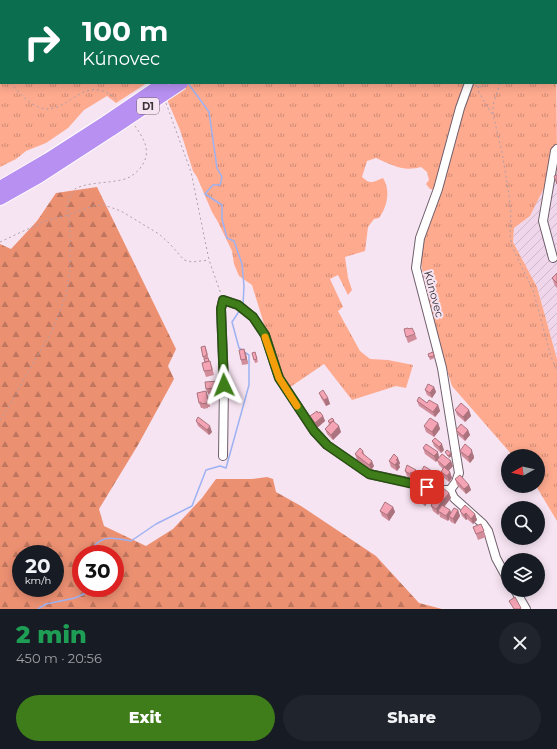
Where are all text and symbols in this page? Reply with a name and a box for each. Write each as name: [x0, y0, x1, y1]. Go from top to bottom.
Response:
text: 100 m: [82, 14, 168, 48]
icon: right: [16, 16, 68, 68]
text: Kúnovec: [82, 48, 160, 70]
road number: D1: [137, 98, 159, 114]
street label: Kúnovec: [421, 269, 447, 319]
position arrow: [203, 364, 245, 406]
north arrow: [501, 449, 545, 493]
map controls: [501, 449, 545, 597]
pin: [410, 470, 444, 504]
icon: arrive: [416, 476, 438, 498]
button: search: [501, 501, 545, 545]
speed limit sign: 30: [72, 545, 124, 597]
button: layers: [501, 553, 545, 597]
text: 20: [25, 554, 51, 578]
text: km/h: [25, 574, 51, 587]
text: 2 min: [16, 620, 87, 649]
button: close: [499, 622, 541, 664]
text: 450 m · 20:56: [16, 650, 102, 666]
button: Exit: [16, 695, 275, 741]
button: Share: [283, 695, 541, 741]

